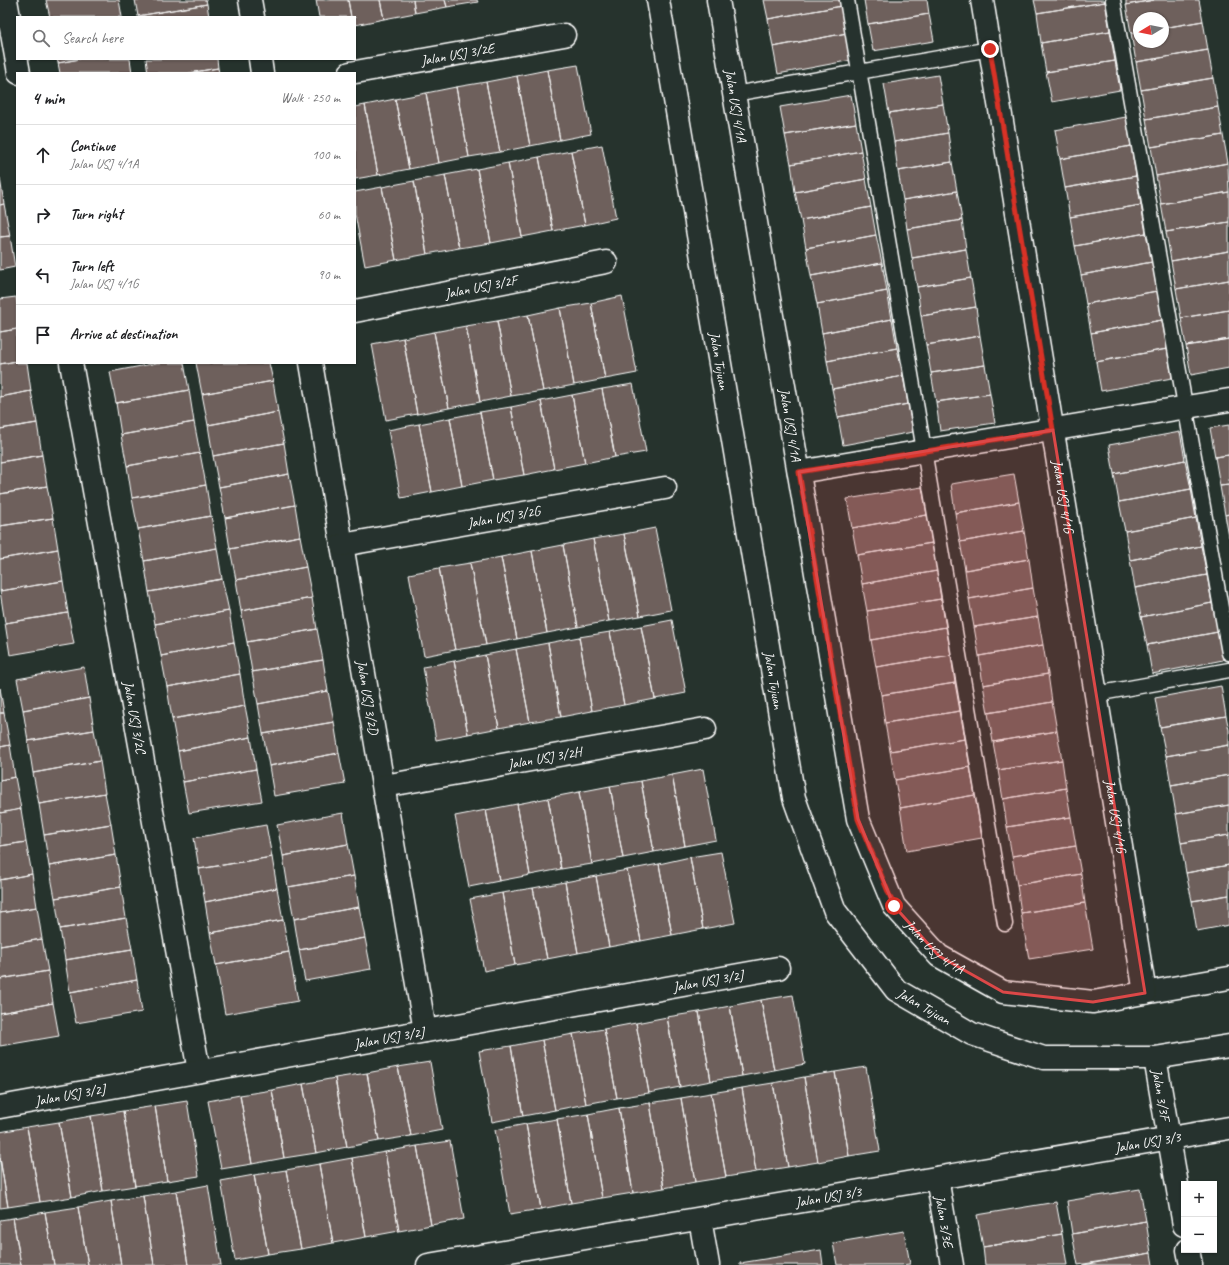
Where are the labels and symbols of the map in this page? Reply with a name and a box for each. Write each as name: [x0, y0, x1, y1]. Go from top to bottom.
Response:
north arrow: [1133, 12, 1169, 48]
street label: Jalan USJ 3/2E: [418, 39, 497, 69]
route end: [981, 40, 999, 58]
street label: Jalan USJ 4/1A: [721, 67, 751, 144]
street label: Jalan USJ 3/2F: [442, 270, 522, 302]
street label: Jalan Tujuan: [706, 330, 733, 392]
street label: Jalan USJ 4/1A: [776, 386, 805, 464]
street label: Jalan USJ 4/1G: [1049, 458, 1078, 536]
street label: Jalan USJ 3/2G: [465, 501, 543, 531]
street label: Jalan Tujuan: [760, 649, 787, 711]
street label: Jalan USJ 3/2D: [353, 658, 383, 737]
street label: Jalan USJ 3/2C: [120, 679, 150, 756]
street label: Jalan USJ 3/2H: [505, 742, 585, 773]
street label: Jalan USJ 4/1G: [1101, 777, 1131, 856]
route start: [885, 897, 903, 915]
street label: Jalan USJ 4/1A: [901, 915, 968, 977]
street label: Jalan USJ 3/2J: [670, 965, 747, 995]
street label: Jalan Tujuan: [894, 984, 954, 1029]
street label: Jalan USJ 3/2J: [351, 1022, 428, 1052]
street label: Jalan 3/3F: [1148, 1067, 1175, 1125]
street label: Jalan USJ 3/2J: [32, 1079, 109, 1109]
street label: Jalan USJ 3/3: [1112, 1128, 1184, 1156]
street label: Jalan USJ 3/3: [793, 1182, 864, 1211]
street label: Jalan 3/3E: [931, 1193, 958, 1250]

